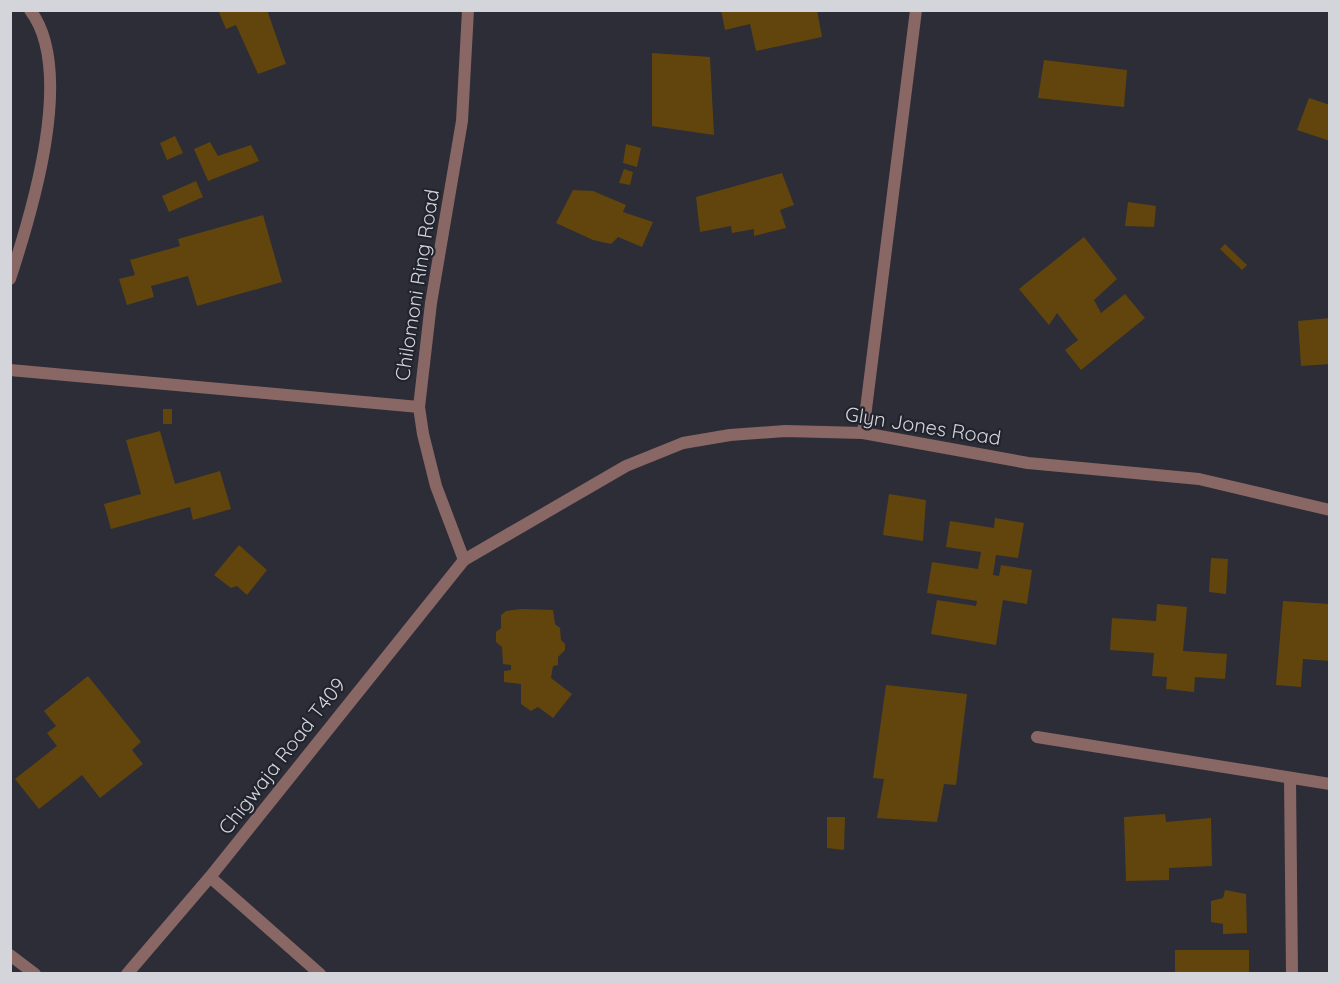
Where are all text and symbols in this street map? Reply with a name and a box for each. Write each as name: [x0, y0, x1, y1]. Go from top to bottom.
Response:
street label: Chilomoni Ring Road: [389, 187, 444, 382]
street label: Glyn Jones Road: [843, 401, 1003, 450]
street label: Chigwaja Road T409: [213, 672, 351, 839]

